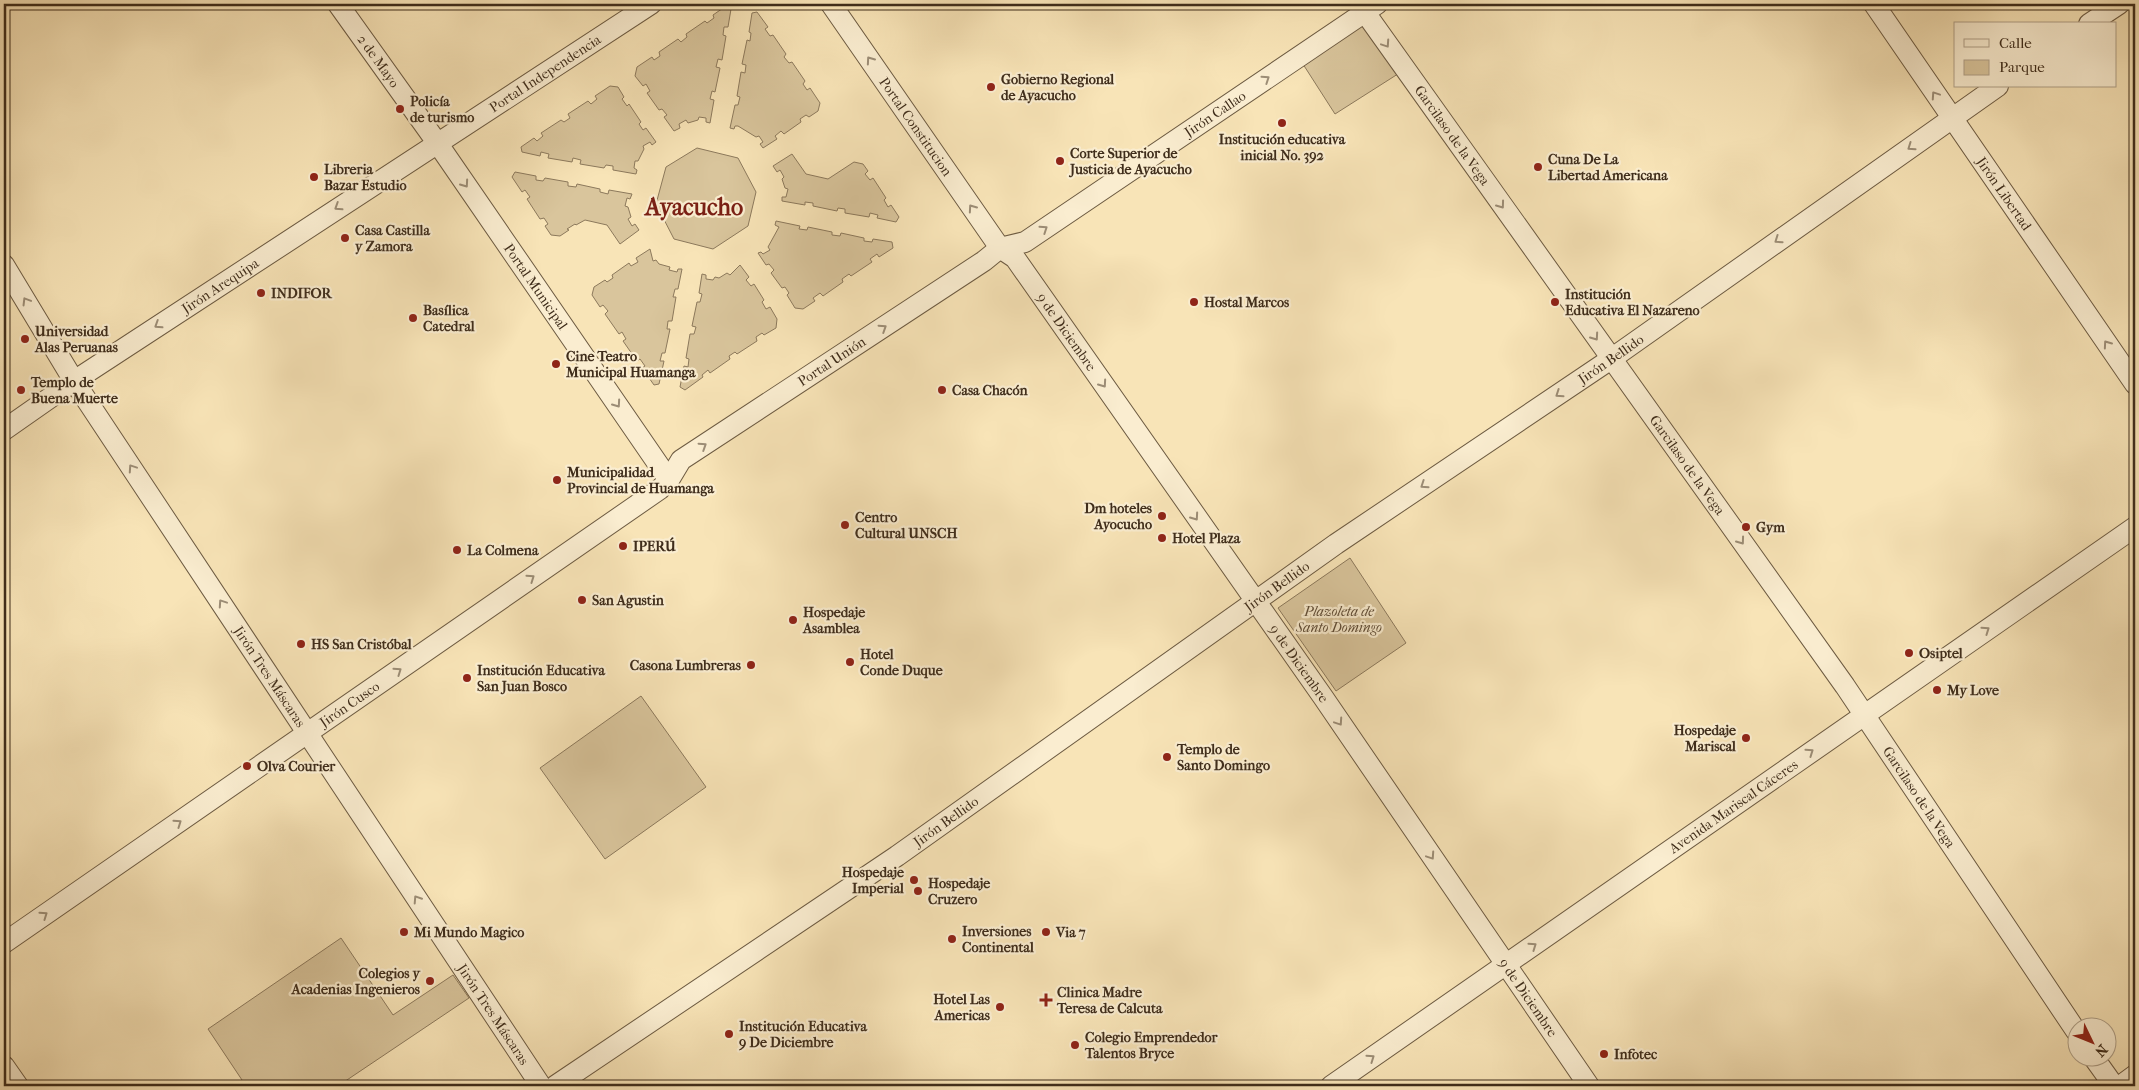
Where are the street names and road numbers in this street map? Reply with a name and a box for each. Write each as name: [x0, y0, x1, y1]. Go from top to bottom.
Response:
street label: 2 de Mayo: [354, 31, 403, 91]
street label: Portal Independencia: [486, 31, 605, 116]
street label: Portal Constitucion: [875, 74, 956, 180]
street label: Garcilaso de la Vega: [1411, 82, 1494, 189]
street label: Jirón Callao: [1180, 87, 1249, 141]
street label: Jirón Libertad: [1972, 153, 2035, 234]
street label: Portal Municipal: [500, 241, 571, 333]
street label: Jirón Arequipa: [178, 254, 263, 318]
street label: 9 de Diciembre: [1033, 290, 1100, 374]
street label: Jirón Bellido: [1574, 331, 1647, 388]
street label: Portal Unión: [795, 333, 869, 390]
street label: Garcilaso de la Vega: [1646, 412, 1729, 519]
street label: Jirón Bellido: [1240, 558, 1313, 616]
street label: 9 de Diciembre: [1266, 621, 1332, 706]
street label: Jirón Tres Máscaras: [229, 622, 309, 731]
street label: Jirón Cusco: [316, 678, 383, 732]
street label: Garcilaso de la Vega: [1879, 743, 1959, 852]
street label: Avenida Mariscal Cáceres: [1665, 756, 1801, 858]
street label: Jirón Bellido: [909, 793, 982, 851]
street label: 9 de Diciembre: [1495, 955, 1561, 1040]
street label: Jirón Tres Máscaras: [453, 960, 533, 1068]

